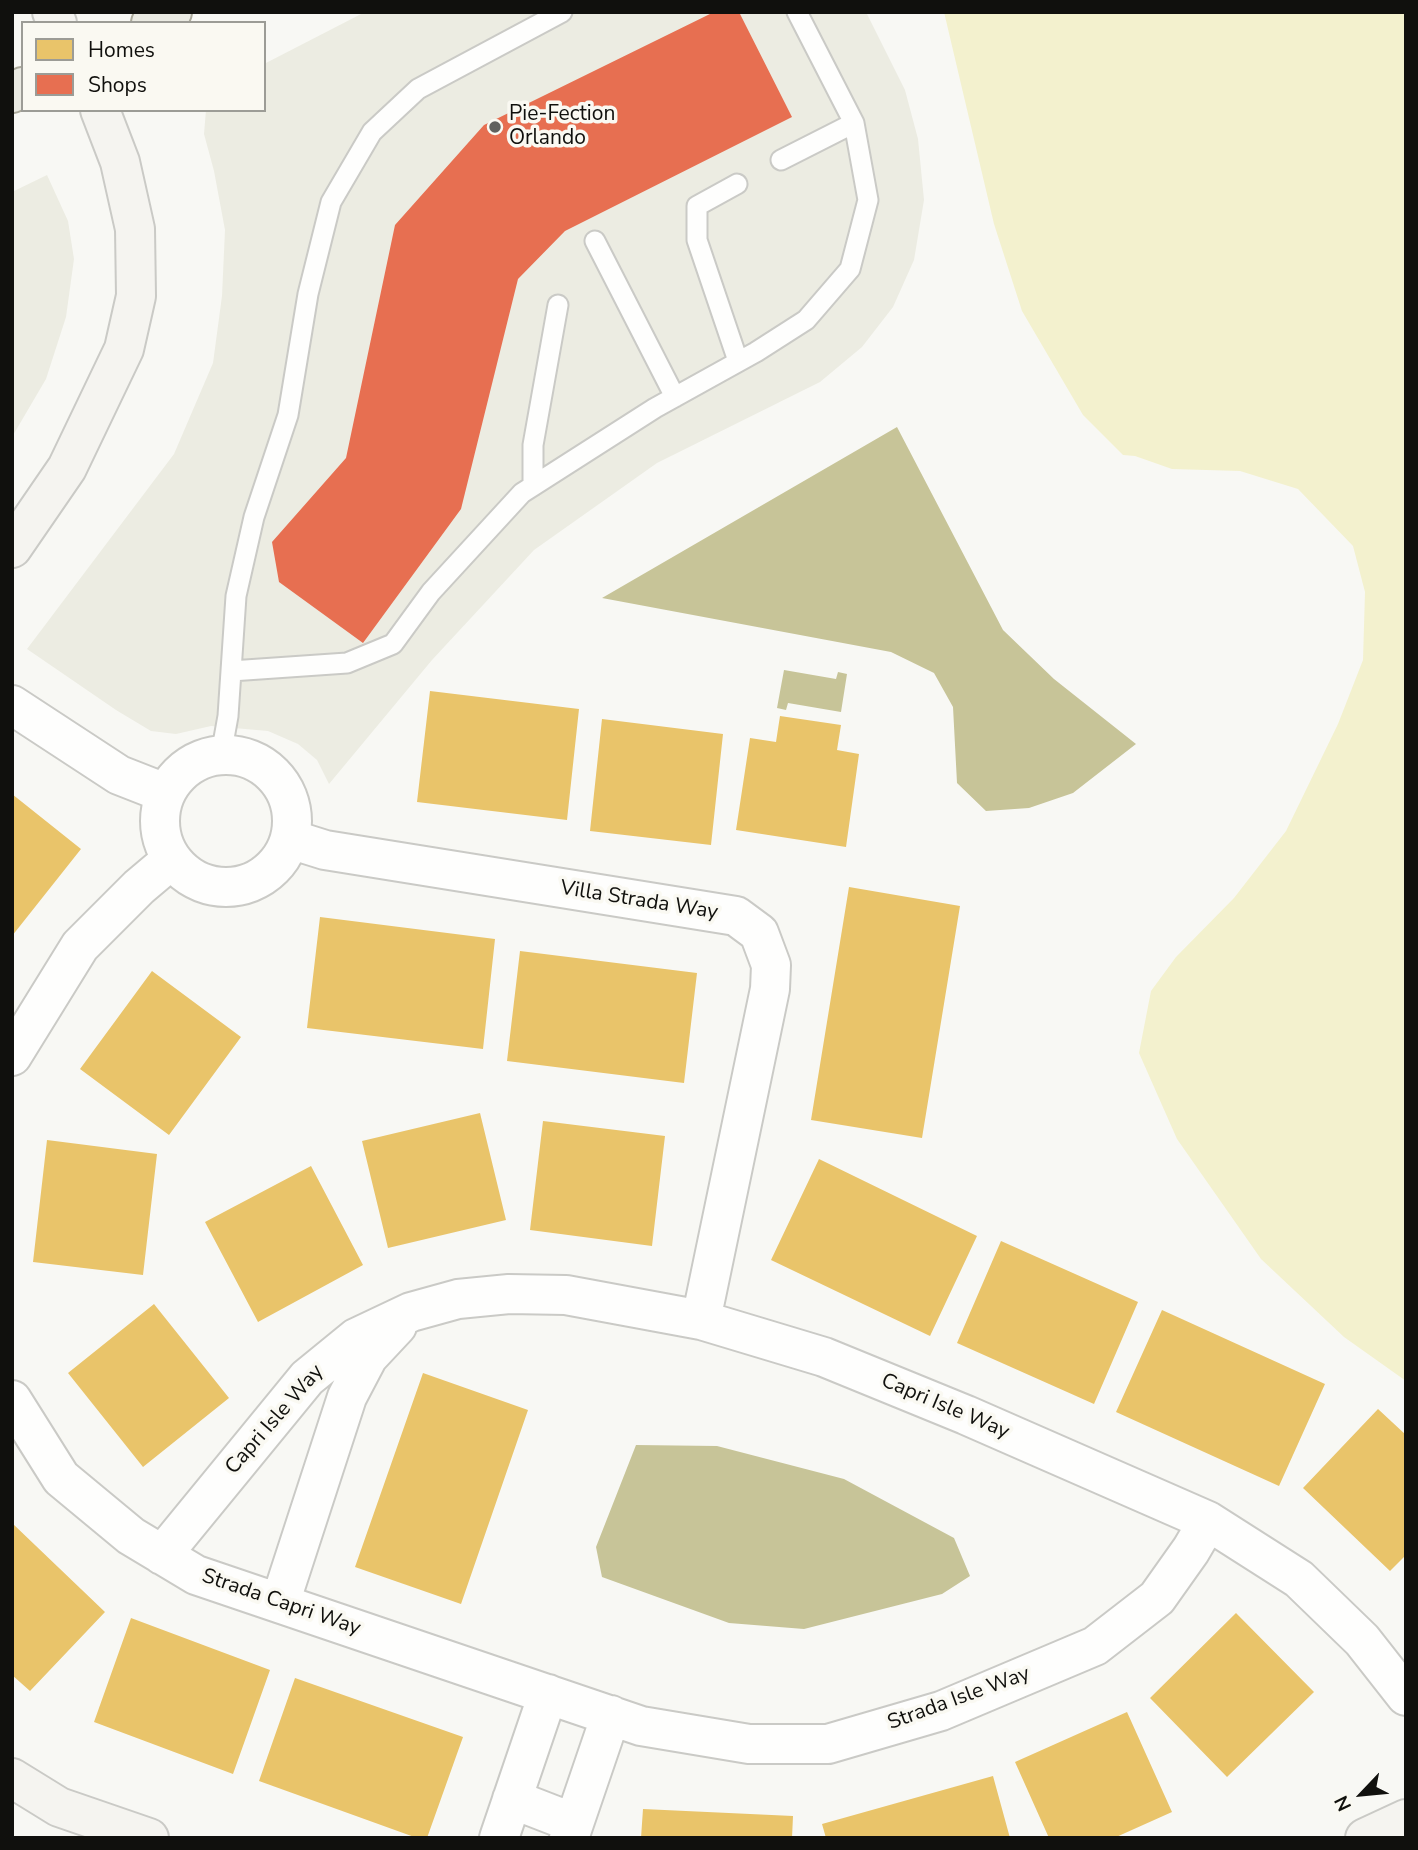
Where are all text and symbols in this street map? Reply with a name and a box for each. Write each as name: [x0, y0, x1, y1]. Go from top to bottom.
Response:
legend: [21, 21, 266, 112]
text: Homes: [88, 36, 155, 64]
text: Shops: [88, 71, 147, 99]
place label: Pie-Fection Orlando: [509, 102, 615, 152]
marker: Pie-Fection Orlando: [487, 119, 503, 135]
street label: Villa Strada Way: [558, 876, 720, 926]
street label: Capri Isle Way: [221, 1360, 329, 1480]
street label: Capri Isle Way: [877, 1369, 1013, 1445]
street label: Strada Capri Way: [198, 1564, 364, 1642]
street label: Strada Isle Way: [884, 1662, 1034, 1736]
north arrow: [1327, 1759, 1397, 1829]
text: N: [1328, 1791, 1358, 1815]

